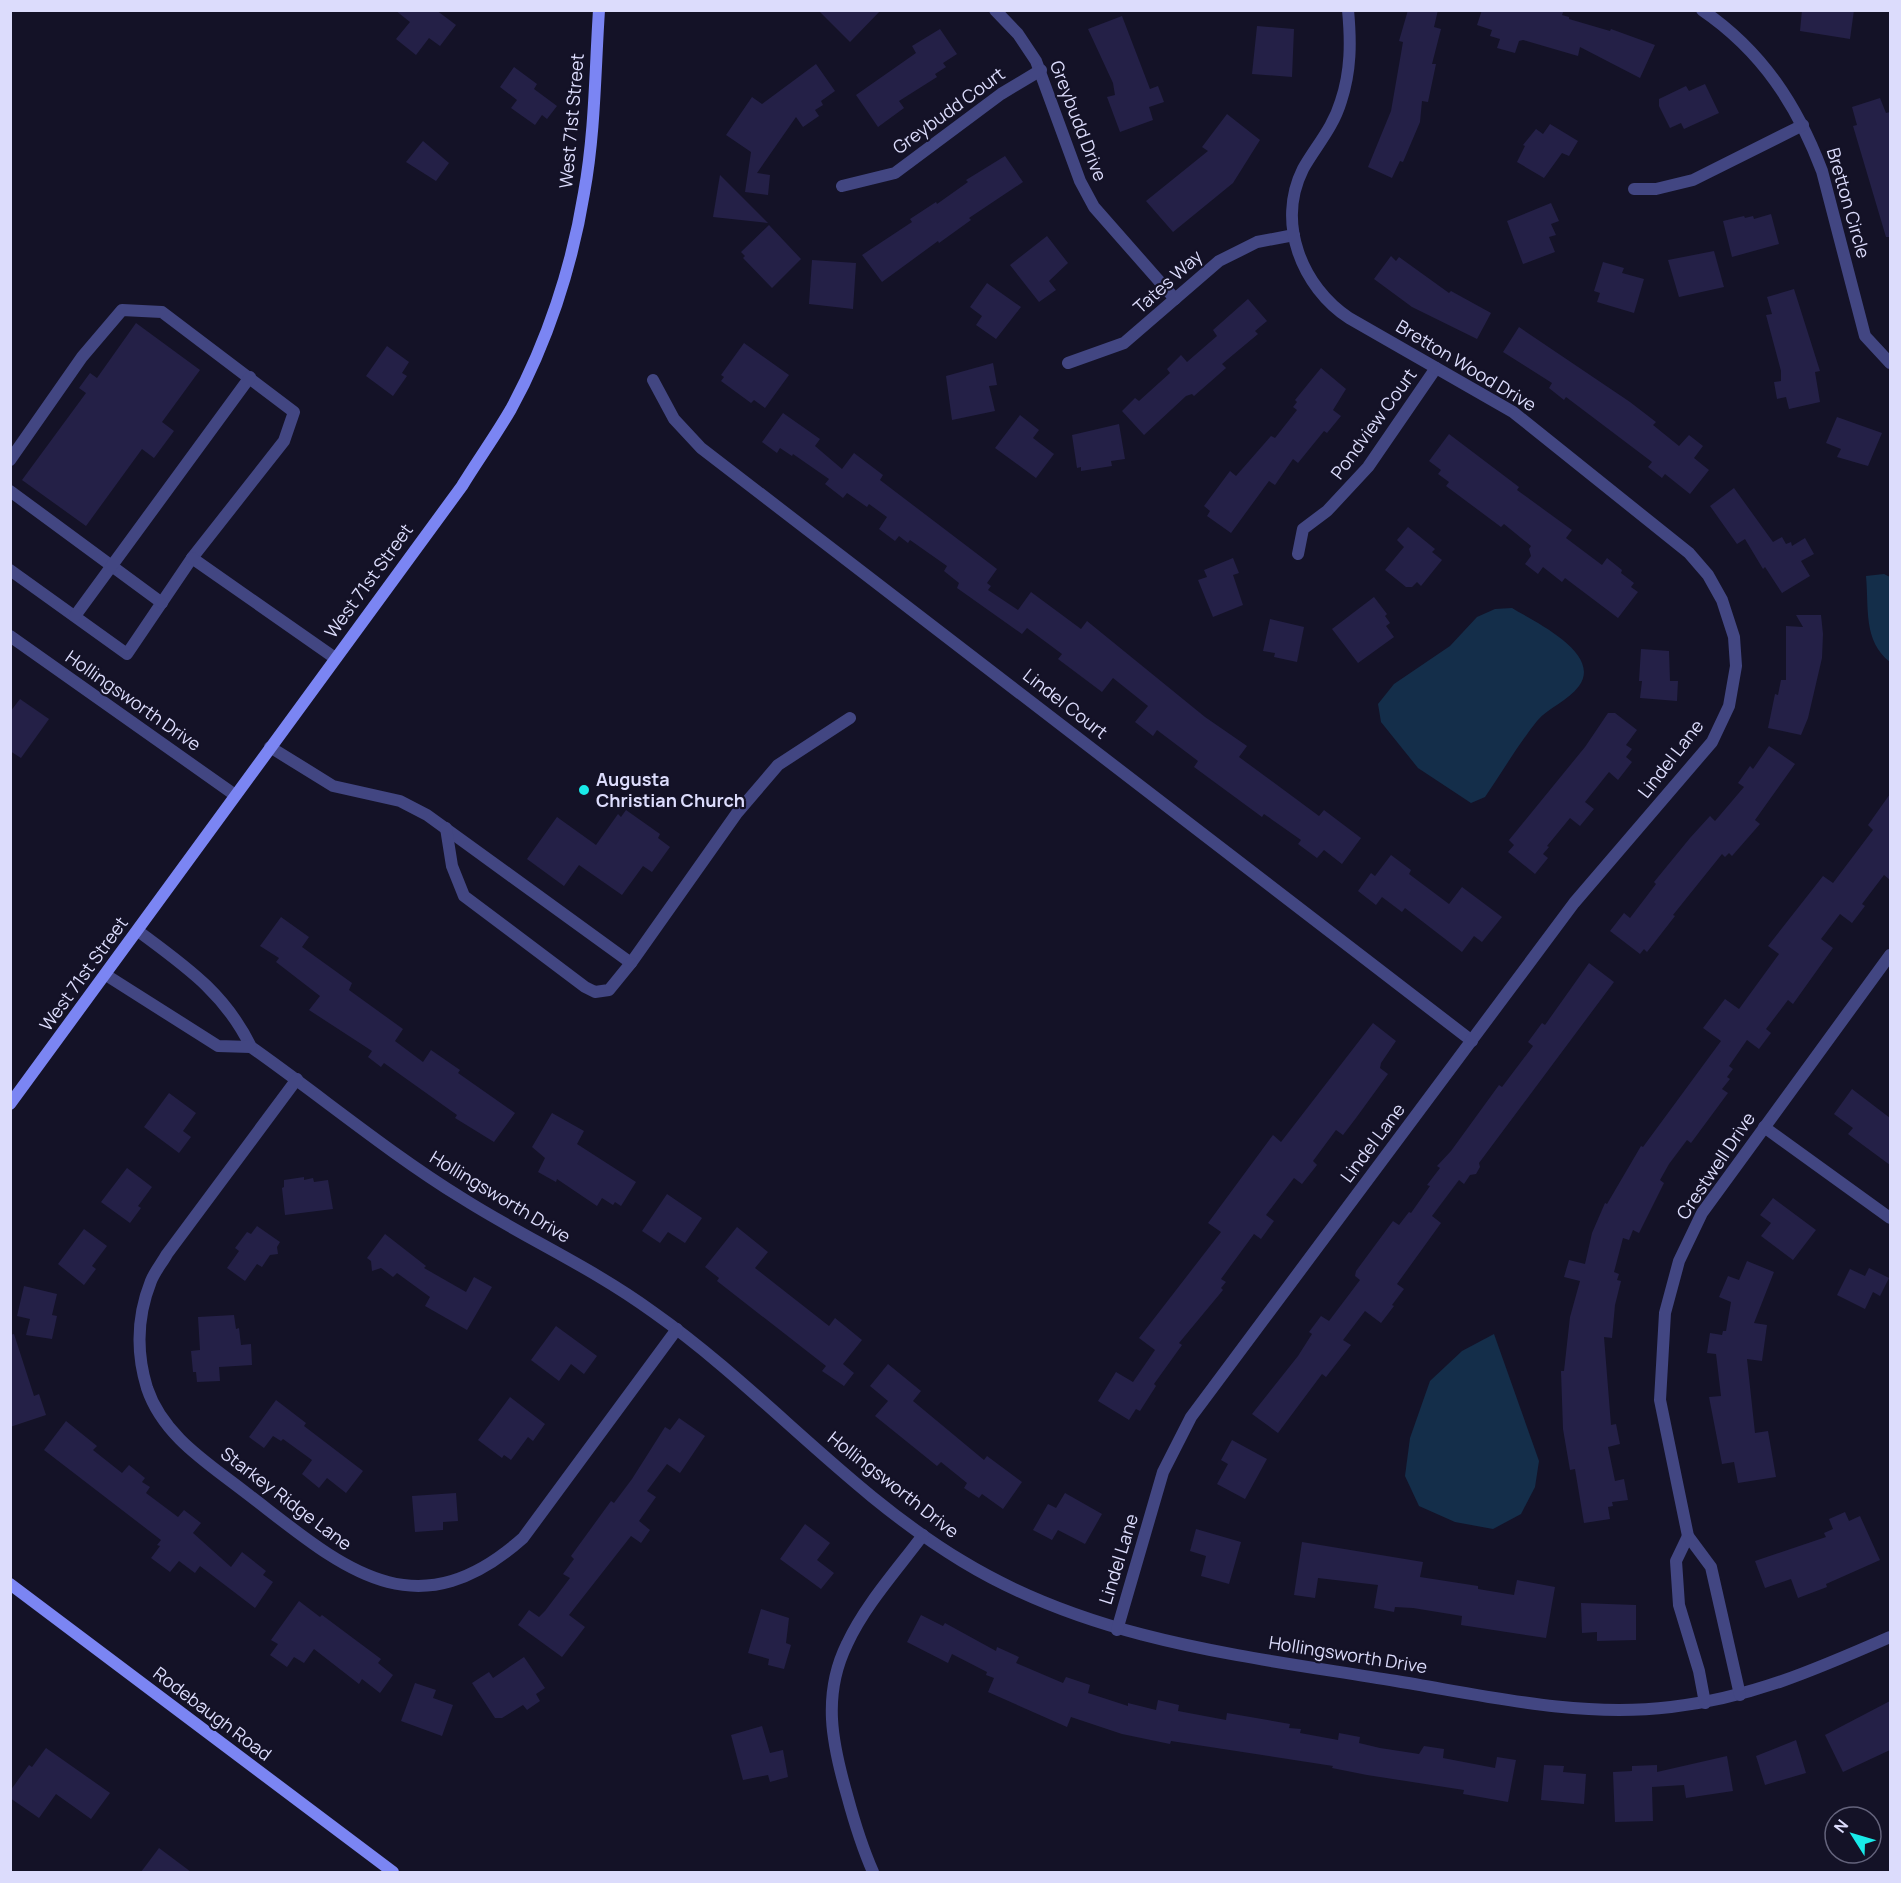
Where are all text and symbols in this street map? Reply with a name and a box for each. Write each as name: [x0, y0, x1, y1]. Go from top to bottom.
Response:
street label: West 71st Street: [553, 52, 589, 190]
street label: Greybudd Drive: [1045, 57, 1113, 184]
street label: Greybudd Court: [888, 61, 1009, 159]
street label: Bretton Circle: [1822, 145, 1876, 261]
street label: Tates Way: [1128, 244, 1207, 319]
street label: Bretton Wood Drive: [1392, 314, 1541, 417]
street label: Pondview Court: [1325, 363, 1422, 484]
street label: West 71st Street: [319, 518, 418, 642]
street label: Hollingsworth Drive: [61, 644, 206, 756]
street label: Lindel Court: [1018, 663, 1113, 744]
street label: Lindel Lane: [1632, 714, 1708, 803]
place label: Augusta Christian Church: [596, 767, 745, 812]
marker: Augusta Christian Church: [577, 783, 591, 797]
street label: West 71st Street: [34, 911, 133, 1035]
street label: Lindel Lane: [1335, 1098, 1410, 1187]
street label: Crestwell Drive: [1670, 1107, 1760, 1224]
street label: Hollingsworth Drive: [426, 1145, 575, 1248]
street label: Hollingsworth Drive: [823, 1425, 964, 1543]
street label: Starkey Ridge Lane: [216, 1441, 357, 1555]
street label: Lindel Lane: [1093, 1511, 1143, 1607]
street label: Hollingsworth Drive: [1267, 1630, 1429, 1678]
street label: Rodebaugh Road: [149, 1661, 277, 1766]
north arrow: [1823, 1805, 1883, 1865]
text: N: [1829, 1815, 1853, 1837]

